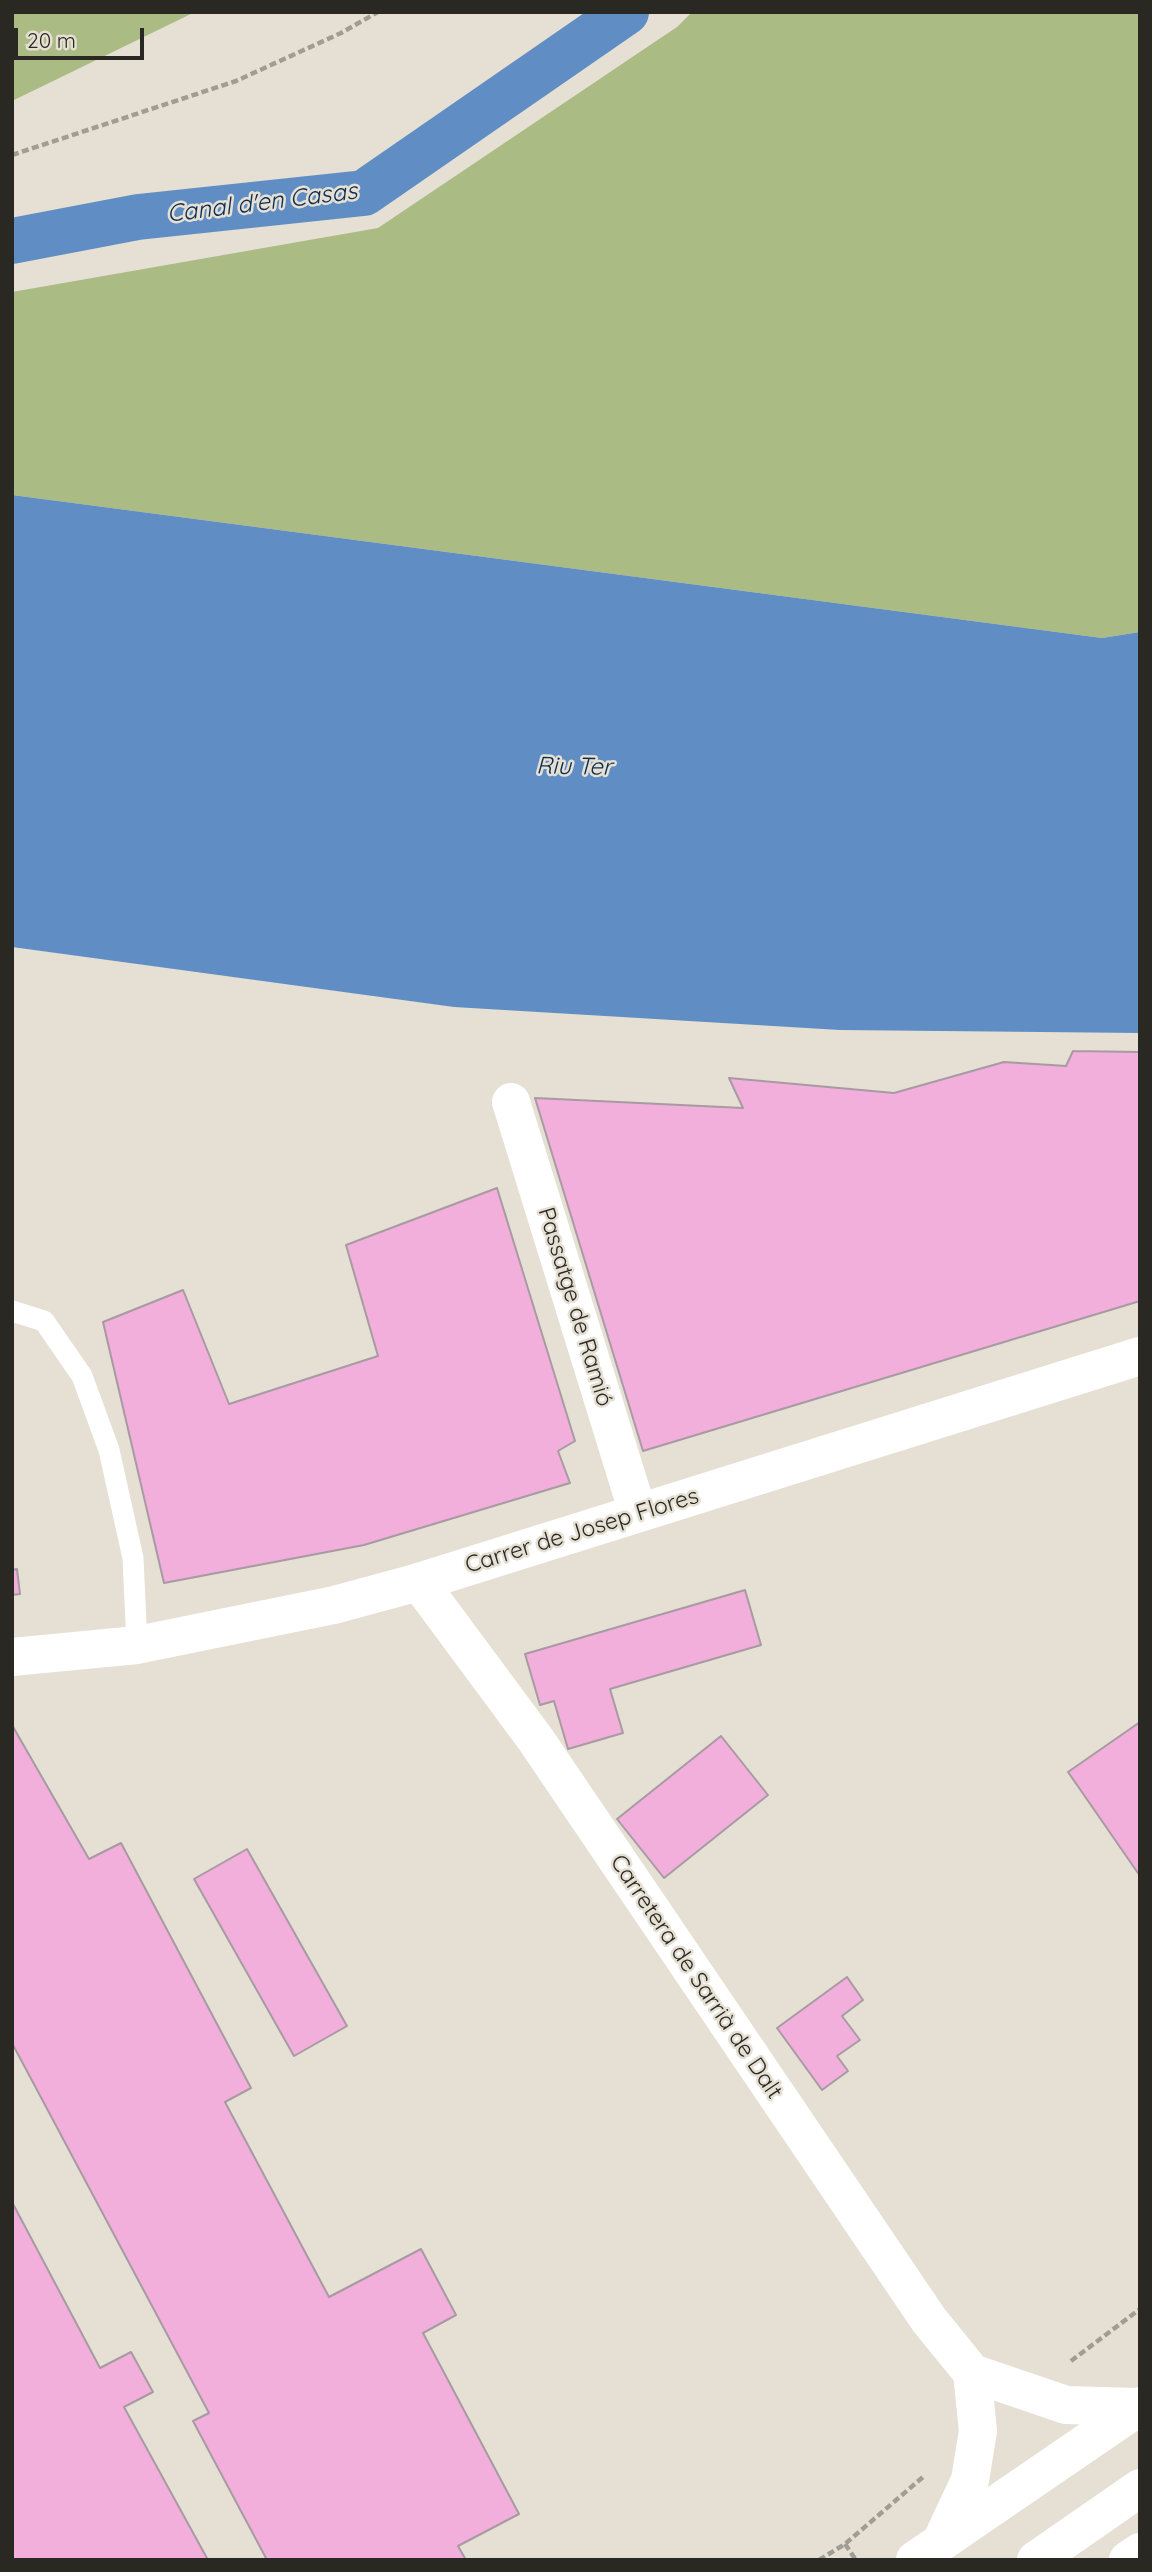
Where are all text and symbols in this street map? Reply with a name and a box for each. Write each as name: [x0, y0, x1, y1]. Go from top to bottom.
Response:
scale bar: [18, 14, 147, 58]
text: 20 m: [27, 27, 76, 53]
water label: Canal d'en Casas: [165, 177, 359, 229]
water label: Riu Ter: [536, 752, 612, 782]
street label: Passatge de Ramió: [532, 1204, 618, 1410]
street label: Carrer de Josep Flores: [462, 1482, 702, 1580]
street label: Carretera de Sarrià de Dalt: [604, 1850, 788, 2104]

